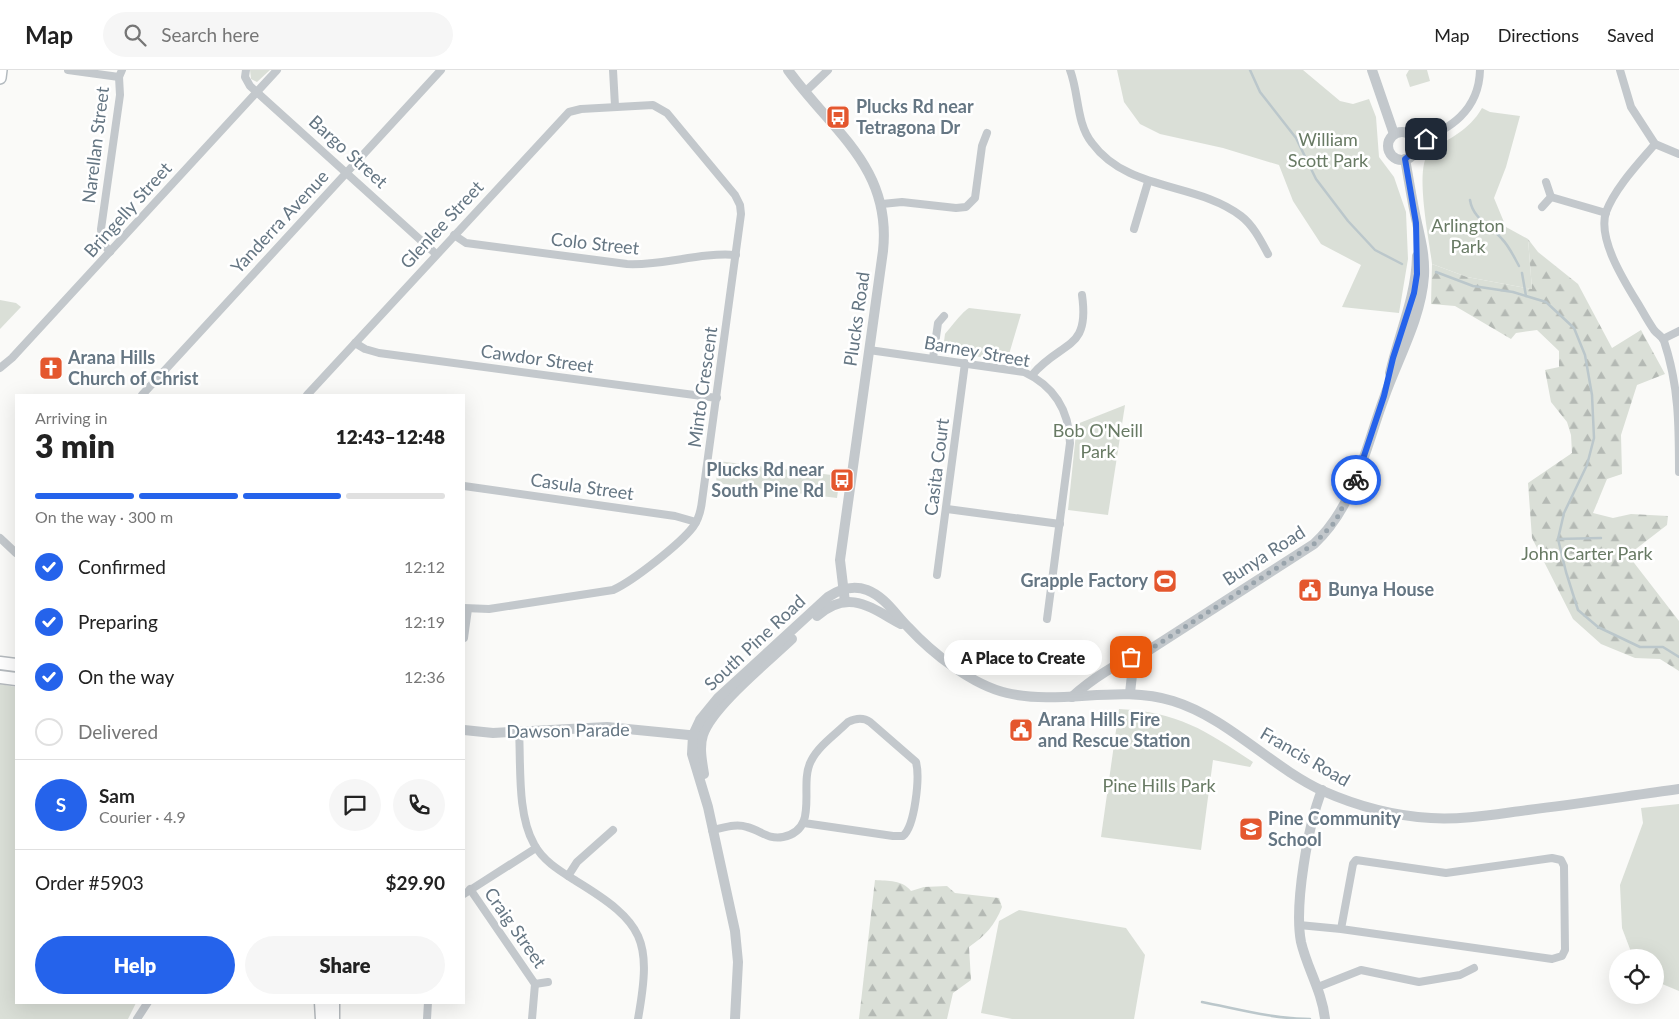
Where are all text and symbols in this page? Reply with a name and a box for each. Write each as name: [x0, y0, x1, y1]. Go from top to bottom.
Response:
search box: [103, 12, 453, 57]
text: Map: [25, 20, 73, 49]
icon: search: [121, 21, 149, 49]
text: Search here: [161, 23, 259, 46]
text: Map: [1434, 24, 1470, 46]
text: Directions: [1498, 24, 1579, 46]
text: Saved: [1607, 24, 1654, 46]
street label: Narellan Street: [77, 85, 113, 205]
place label: Plucks Rd near Tetragona Dr: [856, 95, 974, 138]
bus stop icon: Plucks Rd near Tetragona Dr: [825, 104, 851, 130]
street label: Bargo Street: [305, 110, 393, 193]
pin: [1405, 118, 1447, 160]
icon: home: [1412, 125, 1440, 153]
park label: William Scott Park: [1288, 128, 1369, 171]
street label: Bringelly Street: [79, 157, 176, 261]
street label: Yanderra Avenue: [226, 165, 333, 278]
street label: Glenlee Street: [395, 175, 488, 273]
park label: Arlington Park: [1431, 214, 1505, 257]
street label: Colo Street: [550, 227, 641, 259]
street label: Plucks Road: [838, 270, 874, 367]
street label: Minto Crescent: [683, 324, 721, 449]
street label: Barney Street: [922, 331, 1032, 371]
street label: Cawdor Street: [479, 339, 595, 377]
place label: Arana Hills Church of Christ: [67, 346, 199, 389]
church icon: Arana Hills Church of Christ: [38, 355, 64, 381]
text: Arriving in: [35, 408, 108, 427]
street label: Casita Court: [919, 416, 953, 517]
park label: Bob O'Neill Park: [1053, 419, 1143, 462]
text: 12:43–12:48: [336, 425, 445, 448]
text: 3 min: [35, 426, 115, 465]
courier: [1331, 455, 1381, 505]
place label: Plucks Rd near South Pine Rd: [706, 458, 824, 501]
icon: bike: [1342, 466, 1370, 494]
bus stop icon: Plucks Rd near South Pine Rd: [829, 467, 855, 493]
street label: Casula Street: [529, 468, 636, 504]
text: On the way · 300 m: [35, 507, 173, 526]
street label: Bunya Road: [1218, 520, 1309, 590]
park label: John Carter Park: [1521, 542, 1654, 564]
icon: check: [35, 553, 63, 581]
text: Confirmed: [78, 555, 166, 578]
text: 12:12: [404, 557, 445, 576]
sports icon: Grapple Factory: [1152, 568, 1178, 594]
place label: Grapple Factory: [1020, 569, 1149, 591]
public building icon: Bunya House: [1297, 577, 1323, 603]
place label: Bunya House: [1328, 578, 1435, 600]
street label: South Pine Road: [699, 590, 809, 695]
icon: check: [35, 608, 63, 636]
text: Preparing: [78, 610, 158, 633]
text: 12:19: [404, 612, 445, 631]
pin: [1110, 636, 1152, 678]
callout: A Place to Create: [944, 640, 1101, 674]
icon: bag: [1117, 643, 1145, 671]
text: A Place to Create: [961, 648, 1085, 667]
icon: check: [35, 663, 63, 691]
text: On the way: [78, 665, 174, 688]
text: 12:36: [404, 667, 445, 686]
place label: Arana Hills Fire and Rescue Station: [1037, 708, 1190, 751]
public building icon: Arana Hills Fire and Rescue Station: [1008, 717, 1034, 743]
street label: Dawson Parade: [506, 718, 630, 742]
text: Delivered: [78, 720, 158, 743]
street label: Francis Road: [1257, 722, 1354, 791]
park label: Pine Hills Park: [1102, 774, 1216, 796]
button: chat: [329, 779, 381, 831]
button: phone: [393, 779, 445, 831]
text: Sam: [99, 784, 135, 807]
text: S: [56, 793, 66, 816]
text: Courier · 4.9: [99, 807, 186, 826]
place label: Pine Community School: [1268, 807, 1402, 850]
school or university icon: Pine Community School: [1238, 816, 1264, 842]
text: Order #5903: [35, 871, 144, 894]
text: $29.90: [385, 871, 445, 894]
street label: Craig Street: [480, 883, 552, 972]
button: Help: [35, 936, 235, 994]
button: Share: [245, 936, 445, 994]
map controls: [1609, 949, 1664, 1004]
button: locate: [1609, 949, 1664, 1004]

